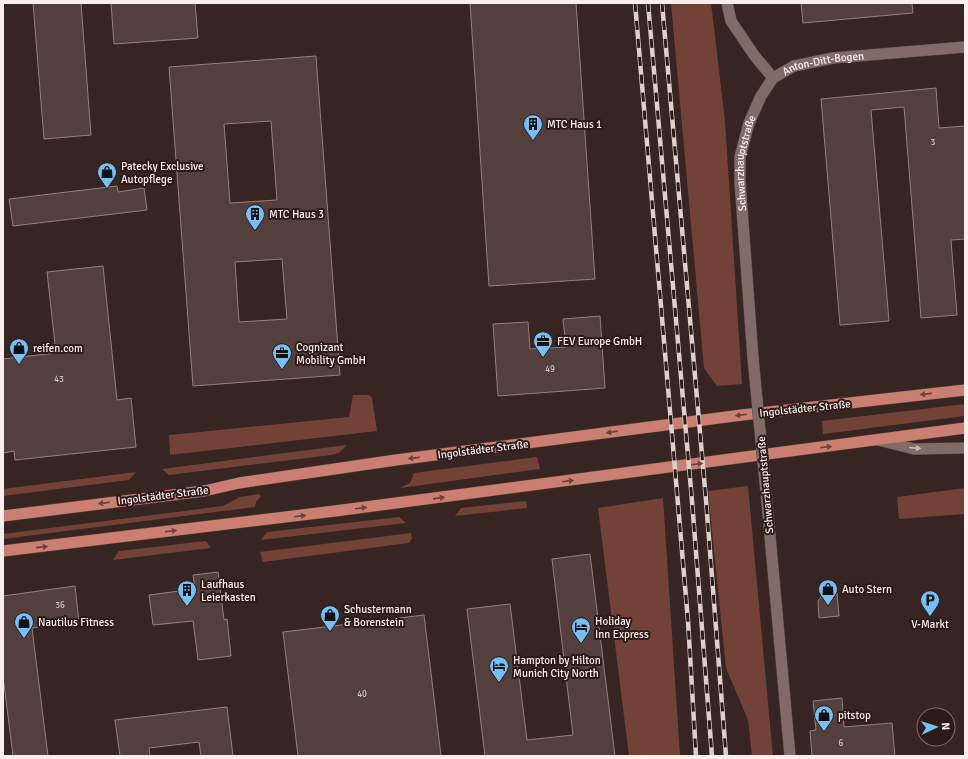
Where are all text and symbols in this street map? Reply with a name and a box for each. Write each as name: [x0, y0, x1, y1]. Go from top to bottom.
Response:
street label: Anton-Ditt-Bogen: [780, 49, 864, 78]
building icon: MTC Haus 1: [522, 113, 544, 141]
street label: Schwarzhauptstraße: [734, 113, 759, 212]
place label: MTC Haus 1: [547, 118, 602, 131]
house number: 3: [931, 137, 936, 148]
place label: Patecky Exclusive Autopflege: [121, 160, 203, 186]
shop icon: Patecky Exclusive Autopflege: [96, 161, 118, 189]
building icon: MTC Haus 3: [244, 203, 266, 231]
place label: MTC Haus 3: [269, 208, 324, 221]
office icon: FEV Europe GmbH: [532, 330, 554, 358]
place label: FEV Europe GmbH: [557, 335, 642, 348]
shop icon: reifen.com: [8, 337, 30, 365]
place label: Cognizant Mobility GmbH: [296, 341, 366, 367]
place label: reifen.com: [33, 342, 83, 355]
office icon: Cognizant Mobility GmbH: [271, 342, 293, 370]
house number: 49: [545, 364, 555, 375]
house number: 43: [54, 374, 64, 385]
one-way arrow: [920, 391, 932, 398]
street label: Ingolstädter Straße: [759, 397, 851, 420]
one-way arrow: [735, 412, 747, 418]
one-way arrow: [606, 429, 619, 435]
street label: Schwarzhauptstraße: [755, 436, 776, 534]
street label: Ingolstädter Straße: [437, 437, 529, 462]
one-way arrow: [820, 444, 832, 450]
one-way arrow: [909, 444, 921, 451]
one-way arrow: [408, 455, 420, 461]
one-way arrow: [691, 461, 703, 467]
one-way arrow: [562, 478, 574, 484]
street label: Ingolstädter Straße: [117, 483, 209, 508]
one-way arrow: [433, 495, 445, 501]
one-way arrow: [98, 500, 110, 506]
one-way arrow: [355, 505, 367, 511]
one-way arrow: [294, 512, 306, 519]
one-way arrow: [165, 528, 177, 535]
one-way arrow: [36, 544, 48, 550]
place label: Laufhaus Leierkasten: [201, 578, 256, 604]
shop icon: Auto Stern: [817, 578, 839, 606]
building icon: Laufhaus Leierkasten: [176, 579, 198, 607]
place label: Auto Stern: [842, 583, 892, 596]
parking icon: V-Markt: [919, 589, 941, 617]
house number: 36: [55, 600, 65, 611]
place label: Schustermann & Borenstein: [344, 603, 412, 629]
shop icon: Schustermann & Borenstein: [319, 604, 341, 632]
shop icon: Nautilus Fitness: [13, 611, 35, 639]
place label: Holiday Inn Express: [595, 615, 649, 641]
place label: Nautilus Fitness: [38, 616, 114, 629]
hotel icon: Holiday Inn Express: [570, 616, 592, 644]
place label: V-Markt: [911, 618, 949, 631]
place label: Hampton by Hilton Munich City North: [513, 654, 601, 680]
hotel icon: Hampton by Hilton Munich City North: [488, 655, 510, 683]
house number: 40: [357, 689, 367, 700]
shop icon: pitstop: [813, 704, 835, 732]
north arrow: [916, 707, 956, 747]
place label: pitstop: [838, 709, 871, 722]
text: N: [939, 722, 952, 731]
house number: 6: [839, 738, 844, 749]

